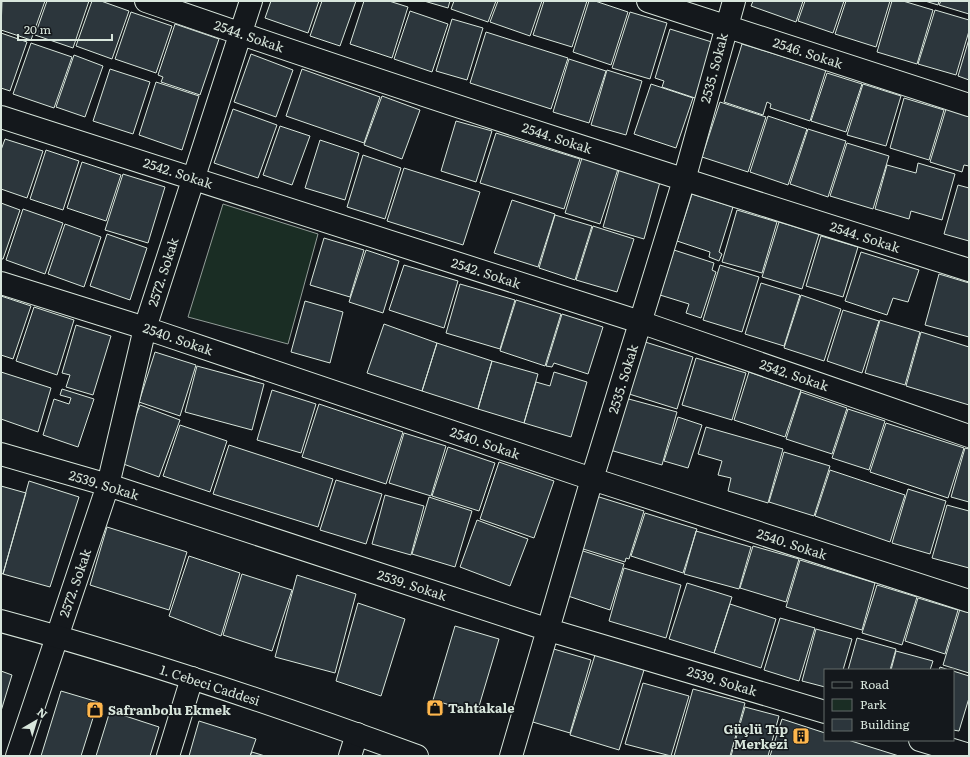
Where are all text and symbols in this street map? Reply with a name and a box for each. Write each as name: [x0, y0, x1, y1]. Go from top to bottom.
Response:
street label: 2544. Sokak: [212, 15, 288, 57]
scale bar: [18, 16, 112, 42]
text: 20 m: [24, 20, 51, 38]
street label: 2535. Sokak: [695, 30, 732, 105]
street label: 2546. Sokak: [771, 32, 847, 73]
street label: 2544. Sokak: [520, 117, 596, 158]
street label: 2542. Sokak: [141, 152, 216, 193]
street label: 2544. Sokak: [828, 216, 904, 257]
street label: 2572. Sokak: [142, 234, 183, 309]
street label: 2542. Sokak: [449, 252, 524, 293]
street label: 2540. Sokak: [141, 318, 217, 360]
street label: 2535. Sokak: [603, 341, 642, 416]
street label: 2542. Sokak: [757, 354, 832, 396]
street label: 2540. Sokak: [448, 422, 524, 464]
street label: 2539. Sokak: [67, 465, 142, 504]
street label: 2540. Sokak: [755, 523, 831, 564]
street label: 2572. Sokak: [54, 545, 95, 620]
street label: 2539. Sokak: [375, 564, 450, 605]
street label: 1. Cebeci Caddesi: [158, 659, 263, 710]
street label: 2539. Sokak: [685, 661, 760, 700]
legend: [824, 669, 954, 741]
text: Road: [860, 675, 890, 693]
text: Park: [860, 695, 887, 713]
shop icon: Tahtakale: [425, 698, 445, 718]
place label: Tahtakale: [448, 698, 515, 717]
shop icon: Safranbolu Ekmek: [85, 700, 105, 720]
place label: Safranbolu Ekmek: [108, 700, 231, 719]
north arrow: [16, 701, 56, 741]
text: N: [34, 703, 51, 721]
text: Building: [860, 715, 910, 733]
place label: Güçlü Tıp Merkezi: [724, 719, 788, 753]
building icon: Güçlü Tıp Merkezi: [791, 726, 811, 746]

